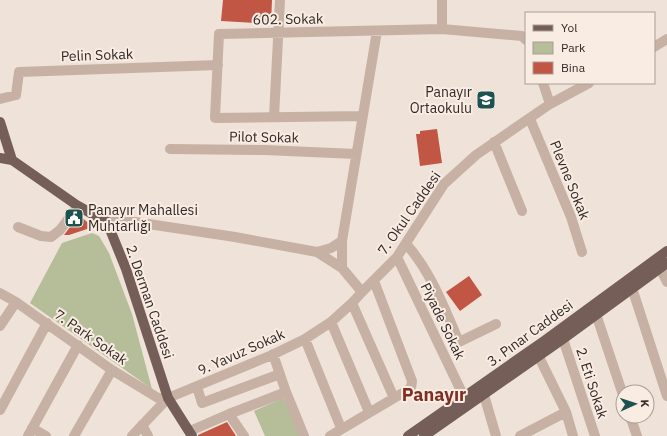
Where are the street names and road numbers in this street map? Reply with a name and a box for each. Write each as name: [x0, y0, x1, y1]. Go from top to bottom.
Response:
street label: 602. Sokak: [253, 9, 324, 29]
street label: Pelin Sokak: [60, 45, 134, 65]
street label: Pilot Sokak: [229, 127, 300, 147]
street label: Plevne Sokak: [546, 138, 594, 223]
street label: 7. Okul Caddesi: [373, 168, 445, 258]
street label: 2. Derman Caddesi: [122, 243, 178, 361]
street label: Piyade Sokak: [417, 280, 470, 363]
street label: 3. Pınar Caddesi: [484, 296, 576, 370]
street label: 7. Park Sokak: [51, 305, 132, 369]
street label: 9. Yavuz Sokak: [195, 325, 288, 379]
street label: 2. Eti Sokak: [572, 345, 612, 421]

